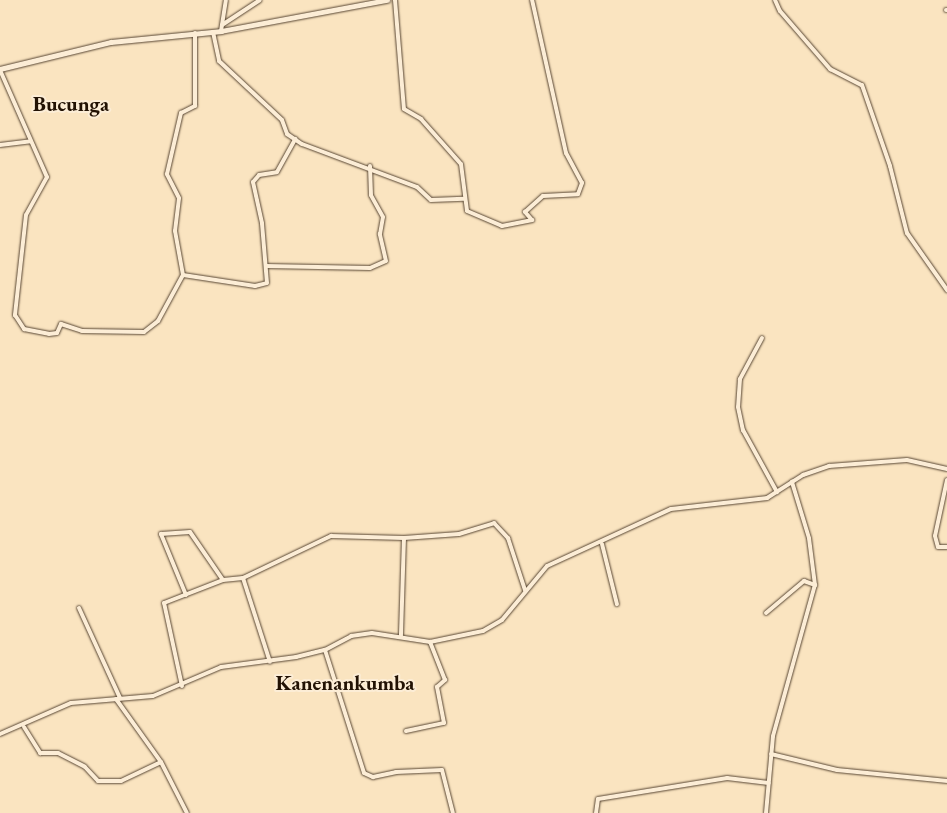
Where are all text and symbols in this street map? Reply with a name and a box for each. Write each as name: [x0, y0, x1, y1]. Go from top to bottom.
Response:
district label: Bucunga: [33, 91, 109, 117]
district label: Kanenankumba: [275, 670, 415, 696]

